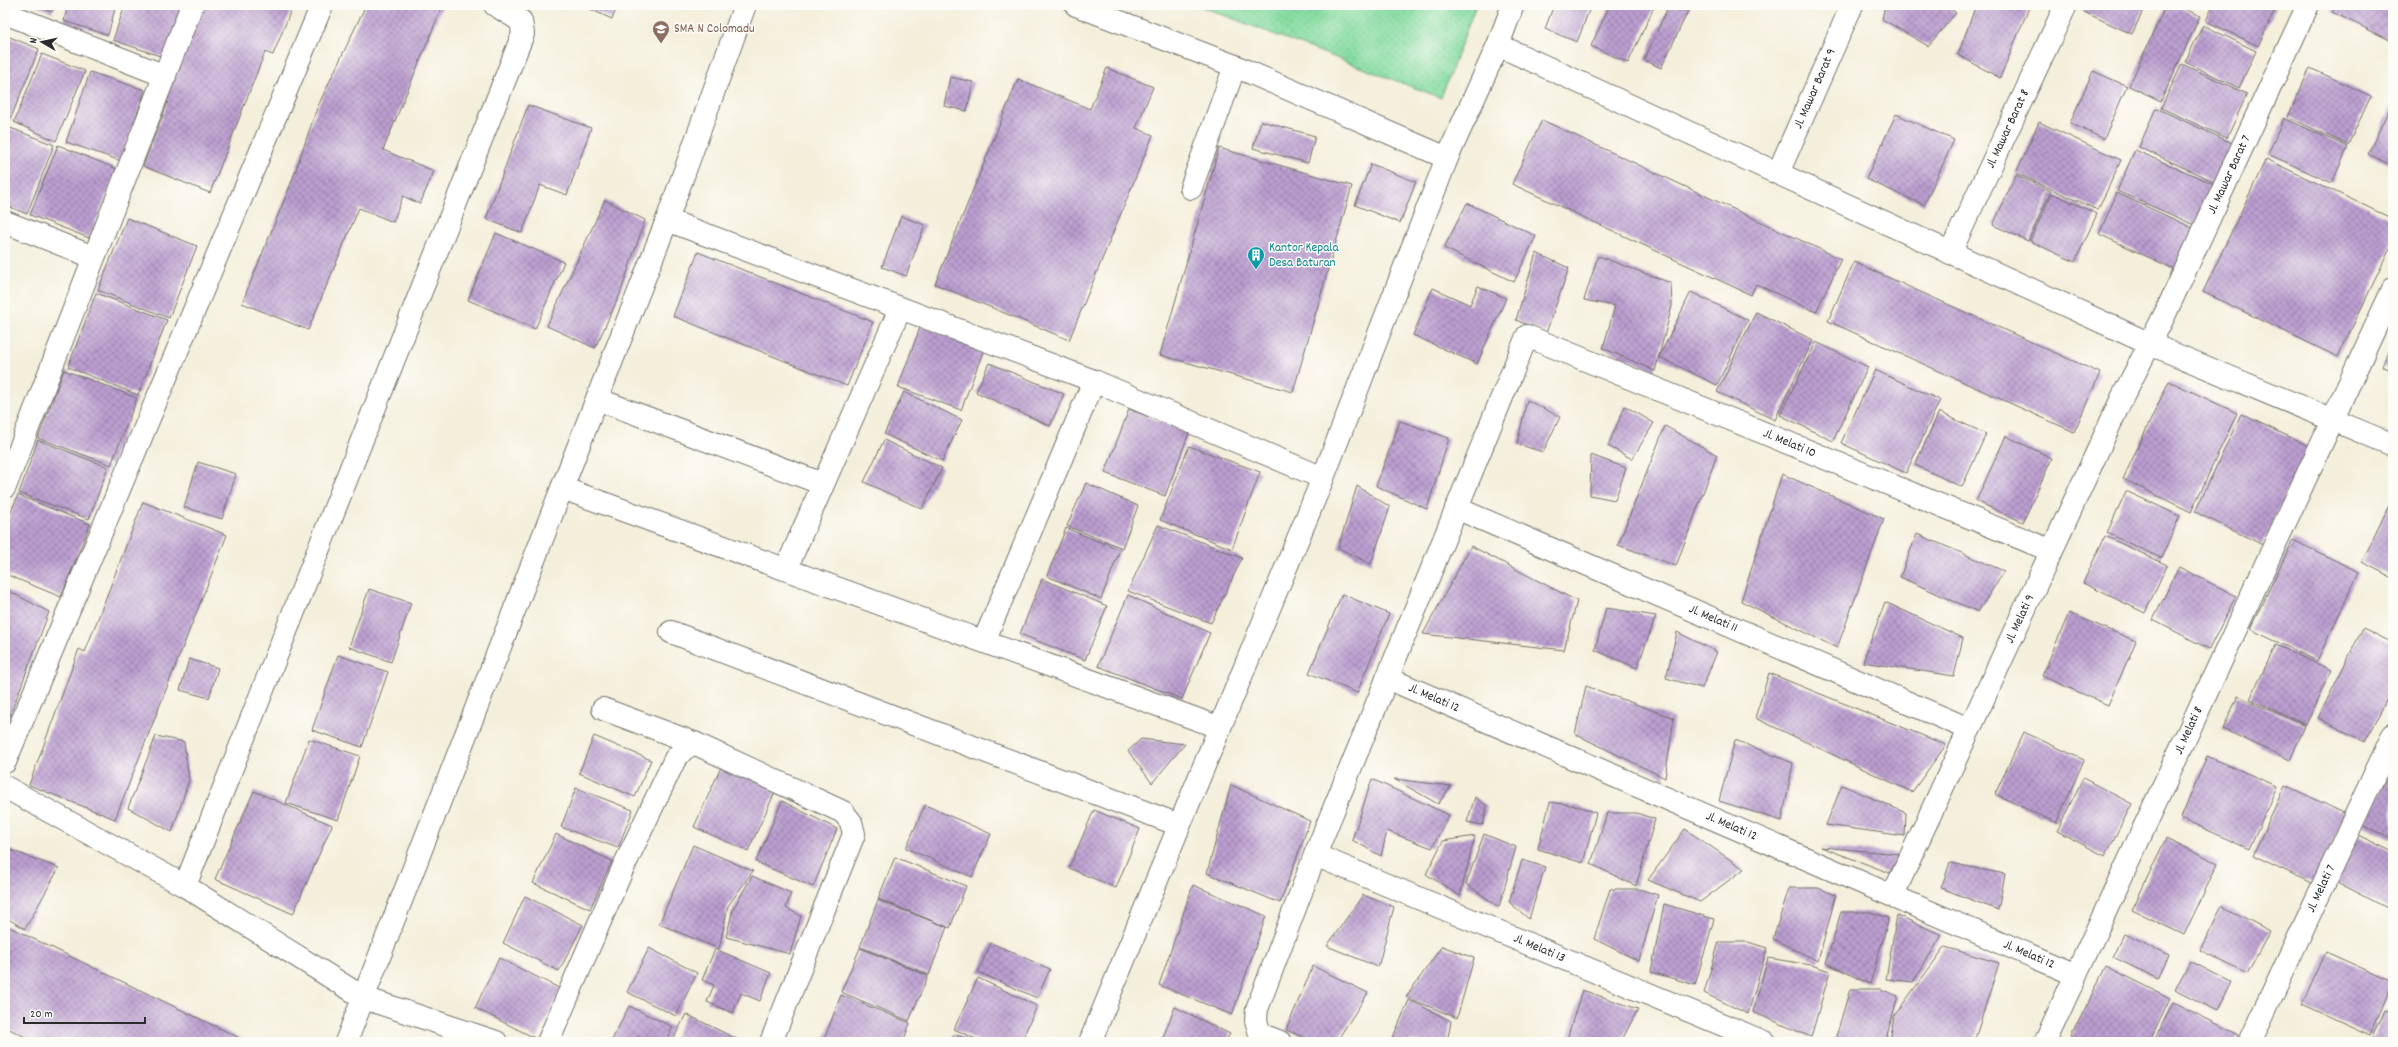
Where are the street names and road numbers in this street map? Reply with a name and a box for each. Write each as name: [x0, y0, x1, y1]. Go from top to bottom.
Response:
street label: Jl. Mawar Barat 9: [1789, 46, 1841, 132]
street label: Jl. Mawar Barat 8: [1981, 86, 2035, 172]
street label: Jl. Mawar Barat 7: [2203, 132, 2256, 217]
street label: Jl. Melati 10: [1760, 424, 1819, 463]
street label: Jl. Melati 9: [2001, 591, 2040, 646]
street label: Jl. Melati 11: [1686, 600, 1741, 638]
street label: Jl. Melati 12: [1405, 679, 1463, 718]
street label: Jl. Melati 8: [2170, 704, 2208, 758]
street label: Jl. Melati 12: [1703, 807, 1760, 846]
street label: Jl. Melati 7: [2302, 862, 2341, 916]
street label: Jl. Melati 13: [1511, 929, 1568, 968]
street label: Jl. Melati 12: [2000, 935, 2058, 974]

